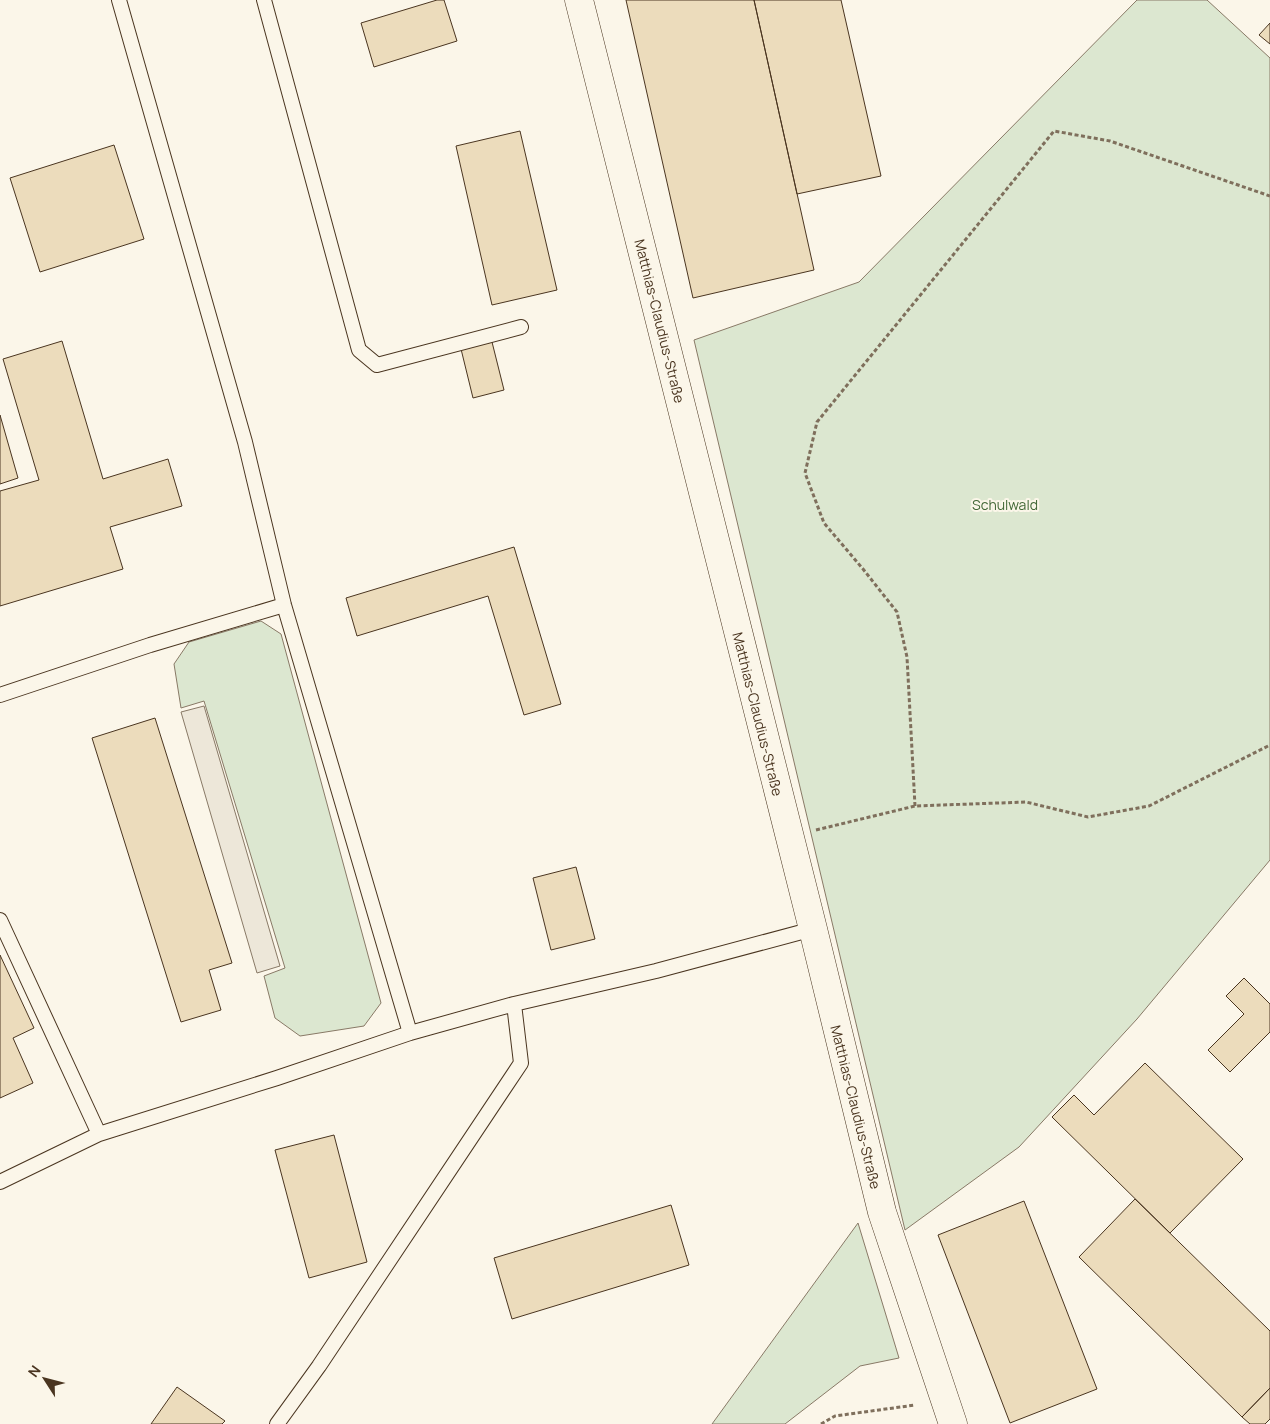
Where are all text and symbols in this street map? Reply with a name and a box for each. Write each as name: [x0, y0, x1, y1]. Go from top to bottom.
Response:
street label: Matthias-Claudius-Straße: [630, 237, 690, 405]
park label: Schulwald: [972, 495, 1038, 514]
street label: Matthias-Claudius-Straße: [728, 630, 788, 798]
street label: Matthias-Claudius-Straße: [826, 1023, 886, 1191]
north arrow: [20, 1354, 70, 1404]
text: N: [23, 1361, 45, 1381]

